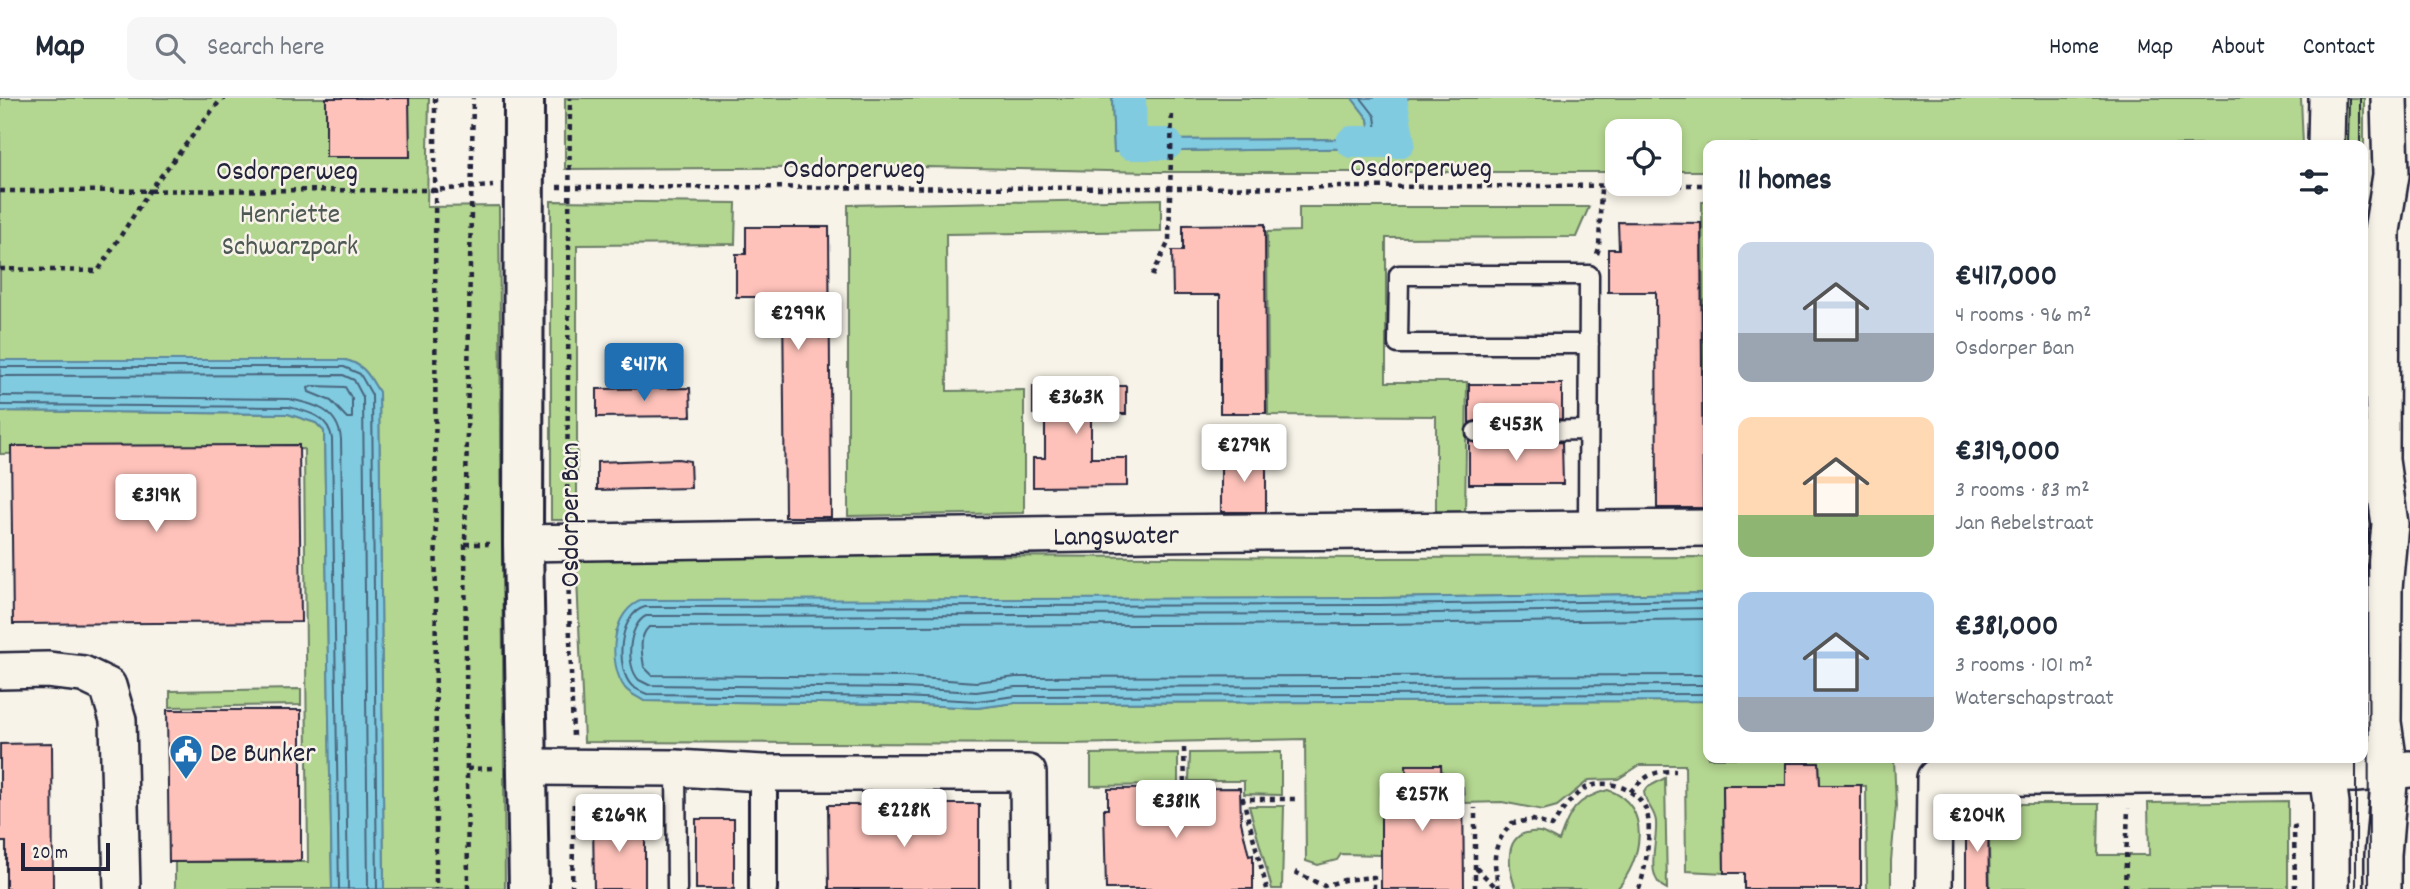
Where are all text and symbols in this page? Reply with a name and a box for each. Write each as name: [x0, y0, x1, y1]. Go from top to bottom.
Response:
search box: [127, 17, 617, 80]
text: Map: [35, 25, 85, 72]
icon: search: [151, 29, 189, 67]
text: Search here: [207, 30, 325, 67]
text: Home: [2049, 31, 2099, 65]
text: Map: [2137, 31, 2173, 65]
text: About: [2211, 31, 2265, 65]
text: Contact: [2303, 31, 2375, 65]
map controls: [1605, 119, 1682, 196]
button: locate: [1605, 119, 1682, 196]
street label: Osdorperweg: [1350, 151, 1492, 191]
street label: Osdorperweg: [783, 152, 925, 192]
street label: Osdorperweg: [216, 154, 358, 194]
text: 11 homes: [1738, 161, 1832, 204]
icon: filters: [2295, 163, 2333, 201]
park label: Henriette Schwarzpark: [222, 197, 358, 269]
text: €417,000: [1955, 257, 2057, 300]
icon: home: [1794, 270, 1878, 354]
pin: €299K: [749, 292, 847, 352]
text: €299K: [771, 298, 825, 331]
text: 4 rooms · 96 m²: [1955, 300, 2091, 333]
text: Osdorper Ban: [1955, 333, 2074, 366]
pin: €417K: [595, 344, 693, 403]
text: €417K: [621, 349, 667, 382]
pin: €363K: [1027, 376, 1125, 436]
text: €363K: [1048, 382, 1104, 415]
pin: €453K: [1467, 404, 1565, 463]
text: €453K: [1489, 409, 1543, 442]
pin: €279K: [1195, 424, 1293, 484]
text: €279K: [1218, 430, 1270, 463]
text: €319,000: [1955, 432, 2060, 475]
street label: Osdorper Ban: [553, 442, 593, 588]
icon: home: [1794, 445, 1878, 529]
pin: €319K: [107, 474, 205, 534]
text: 3 rooms · 83 m²: [1955, 475, 2090, 508]
text: €319K: [131, 480, 181, 513]
text: Jan Rebelstraat: [1955, 508, 2094, 541]
street label: Langswater: [1053, 518, 1180, 560]
text: €381,000: [1955, 607, 2058, 650]
icon: home: [1794, 620, 1878, 704]
text: 3 rooms · 101 m²: [1955, 650, 2093, 683]
text: Waterschapstraat: [1955, 683, 2114, 716]
public building icon: De Bunker: [167, 732, 205, 781]
place label: De Bunker: [210, 736, 316, 776]
pin: €257K: [1373, 774, 1471, 833]
text: €257K: [1396, 779, 1448, 812]
pin: €381K: [1127, 780, 1225, 840]
text: €381K: [1152, 786, 1200, 819]
pin: €228K: [855, 790, 953, 849]
pin: €269K: [570, 794, 668, 854]
pin: €204K: [1928, 794, 2026, 854]
text: €228K: [878, 795, 930, 828]
text: €269K: [591, 800, 647, 833]
text: €204K: [1949, 800, 2005, 833]
scale bar: [21, 840, 110, 872]
text: 20 m: [32, 841, 68, 868]

